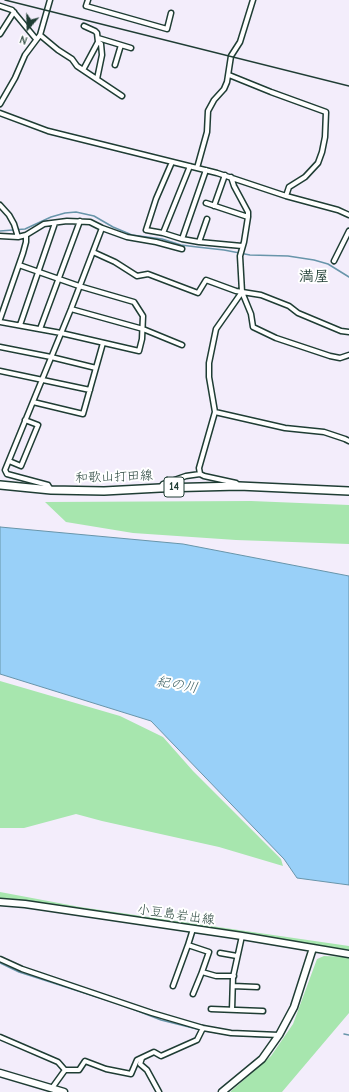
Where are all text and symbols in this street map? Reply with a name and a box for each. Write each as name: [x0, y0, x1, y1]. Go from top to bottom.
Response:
north arrow: [8, 8, 48, 48]
text: N: [18, 32, 29, 47]
district label: 満屋: [299, 268, 329, 286]
street label: 和歌山打田線: [75, 468, 153, 486]
road number: 14: [164, 477, 184, 497]
water label: 紀の川: [155, 673, 199, 697]
street label: 小豆島岩出線: [136, 902, 216, 928]

